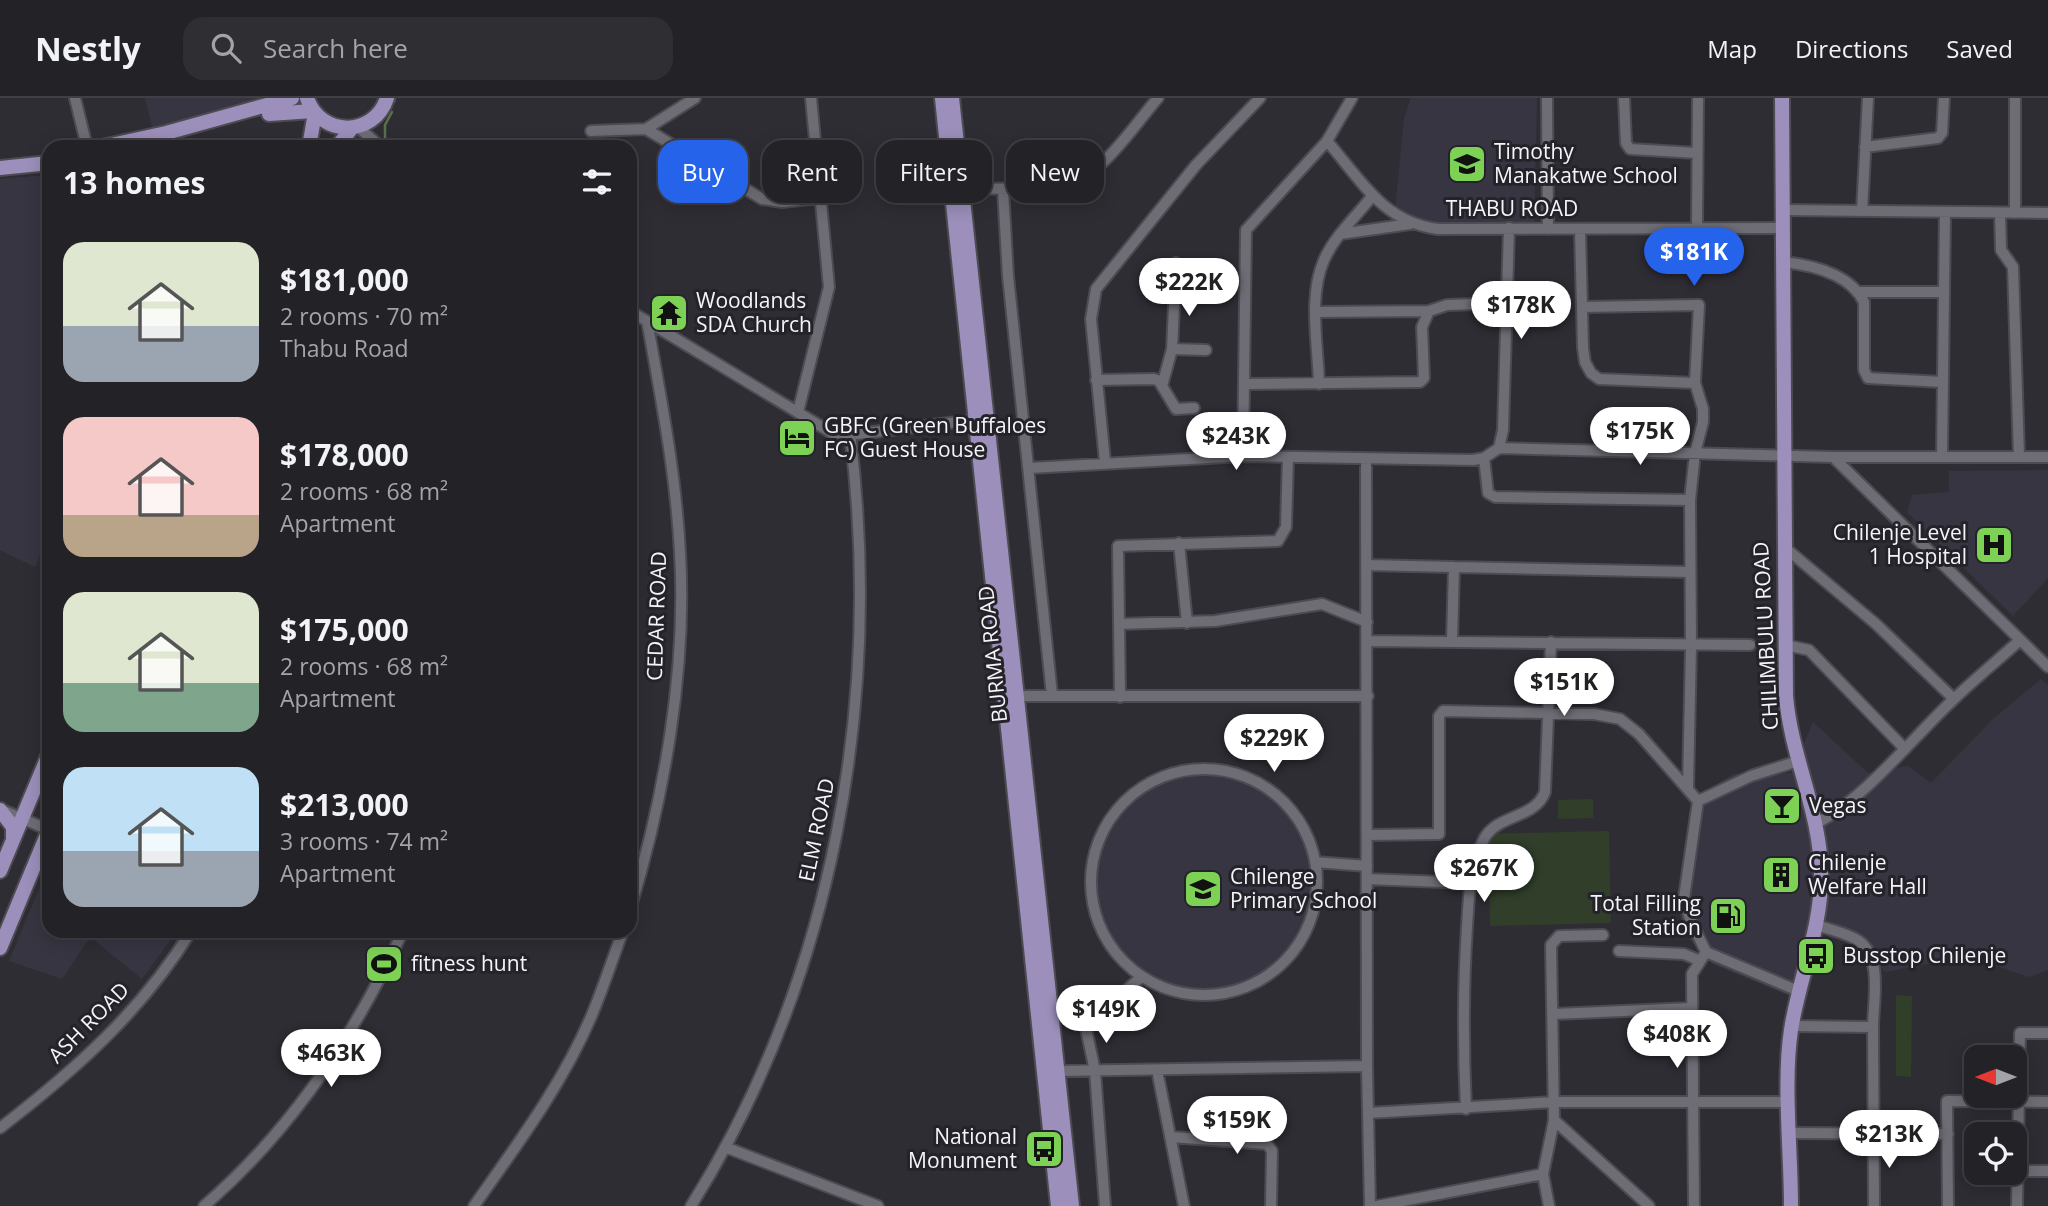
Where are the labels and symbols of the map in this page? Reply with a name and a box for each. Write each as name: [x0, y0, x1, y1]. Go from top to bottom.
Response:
place label: Timothy Manakatwe School: [1494, 137, 1678, 189]
school or university icon: Timothy Manakatwe School: [1446, 143, 1488, 185]
street label: THABU ROAD: [1446, 194, 1578, 222]
pin: $181K: [1645, 228, 1743, 288]
pin: $222K: [1140, 258, 1238, 318]
pin: $178K: [1472, 282, 1570, 341]
place label: Woodlands SDA Church: [696, 286, 812, 338]
temple icon: Woodlands SDA Church: [648, 292, 690, 334]
pin: $175K: [1591, 408, 1689, 467]
place label: GBFC (Green Buffaloes FC) Guest House: [824, 411, 1046, 463]
pin: $243K: [1187, 412, 1285, 472]
hotel icon: GBFC (Green Buffaloes FC) Guest House: [776, 417, 818, 459]
place label: Chilenje Level 1 Hospital: [1833, 518, 1967, 570]
hospital icon: Chilenje Level 1 Hospital: [1973, 524, 2015, 566]
street label: CHILIMBULU ROAD: [1746, 541, 1784, 731]
street label: CEDAR ROAD: [640, 551, 672, 681]
street label: BURMA ROAD: [971, 584, 1013, 724]
pin: $151K: [1515, 658, 1613, 718]
pin: $229K: [1225, 714, 1323, 774]
street label: ELM ROAD: [791, 776, 841, 884]
bar icon: Vegas: [1761, 785, 1803, 827]
place label: Vegas: [1809, 791, 1866, 819]
pin: $267K: [1435, 844, 1533, 904]
place label: Chilenje Welfare Hall: [1808, 848, 1927, 900]
building icon: Chilenje Welfare Hall: [1760, 854, 1802, 896]
place label: Chilenge Primary School: [1230, 862, 1377, 914]
school or university icon: Chilenge Primary School: [1182, 868, 1224, 910]
place label: Total Filling Station: [1591, 889, 1701, 941]
fuel station icon: Total Filling Station: [1707, 895, 1749, 937]
bus stop icon: Busstop Chilenje: [1795, 935, 1837, 977]
place label: Busstop Chilenje: [1843, 941, 2006, 969]
sports icon: fitness hunt: [363, 943, 405, 985]
place label: fitness hunt: [411, 949, 527, 977]
street label: ASH ROAD: [42, 976, 135, 1069]
pin: $149K: [1057, 986, 1155, 1045]
pin: $408K: [1628, 1010, 1726, 1070]
pin: $463K: [282, 1030, 380, 1089]
north arrow: [1964, 1045, 2026, 1108]
pin: $159K: [1188, 1096, 1286, 1156]
pin: $213K: [1840, 1110, 1938, 1170]
place label: National Monument: [908, 1122, 1017, 1174]
bus stop icon: National Monument: [1023, 1128, 1065, 1170]

